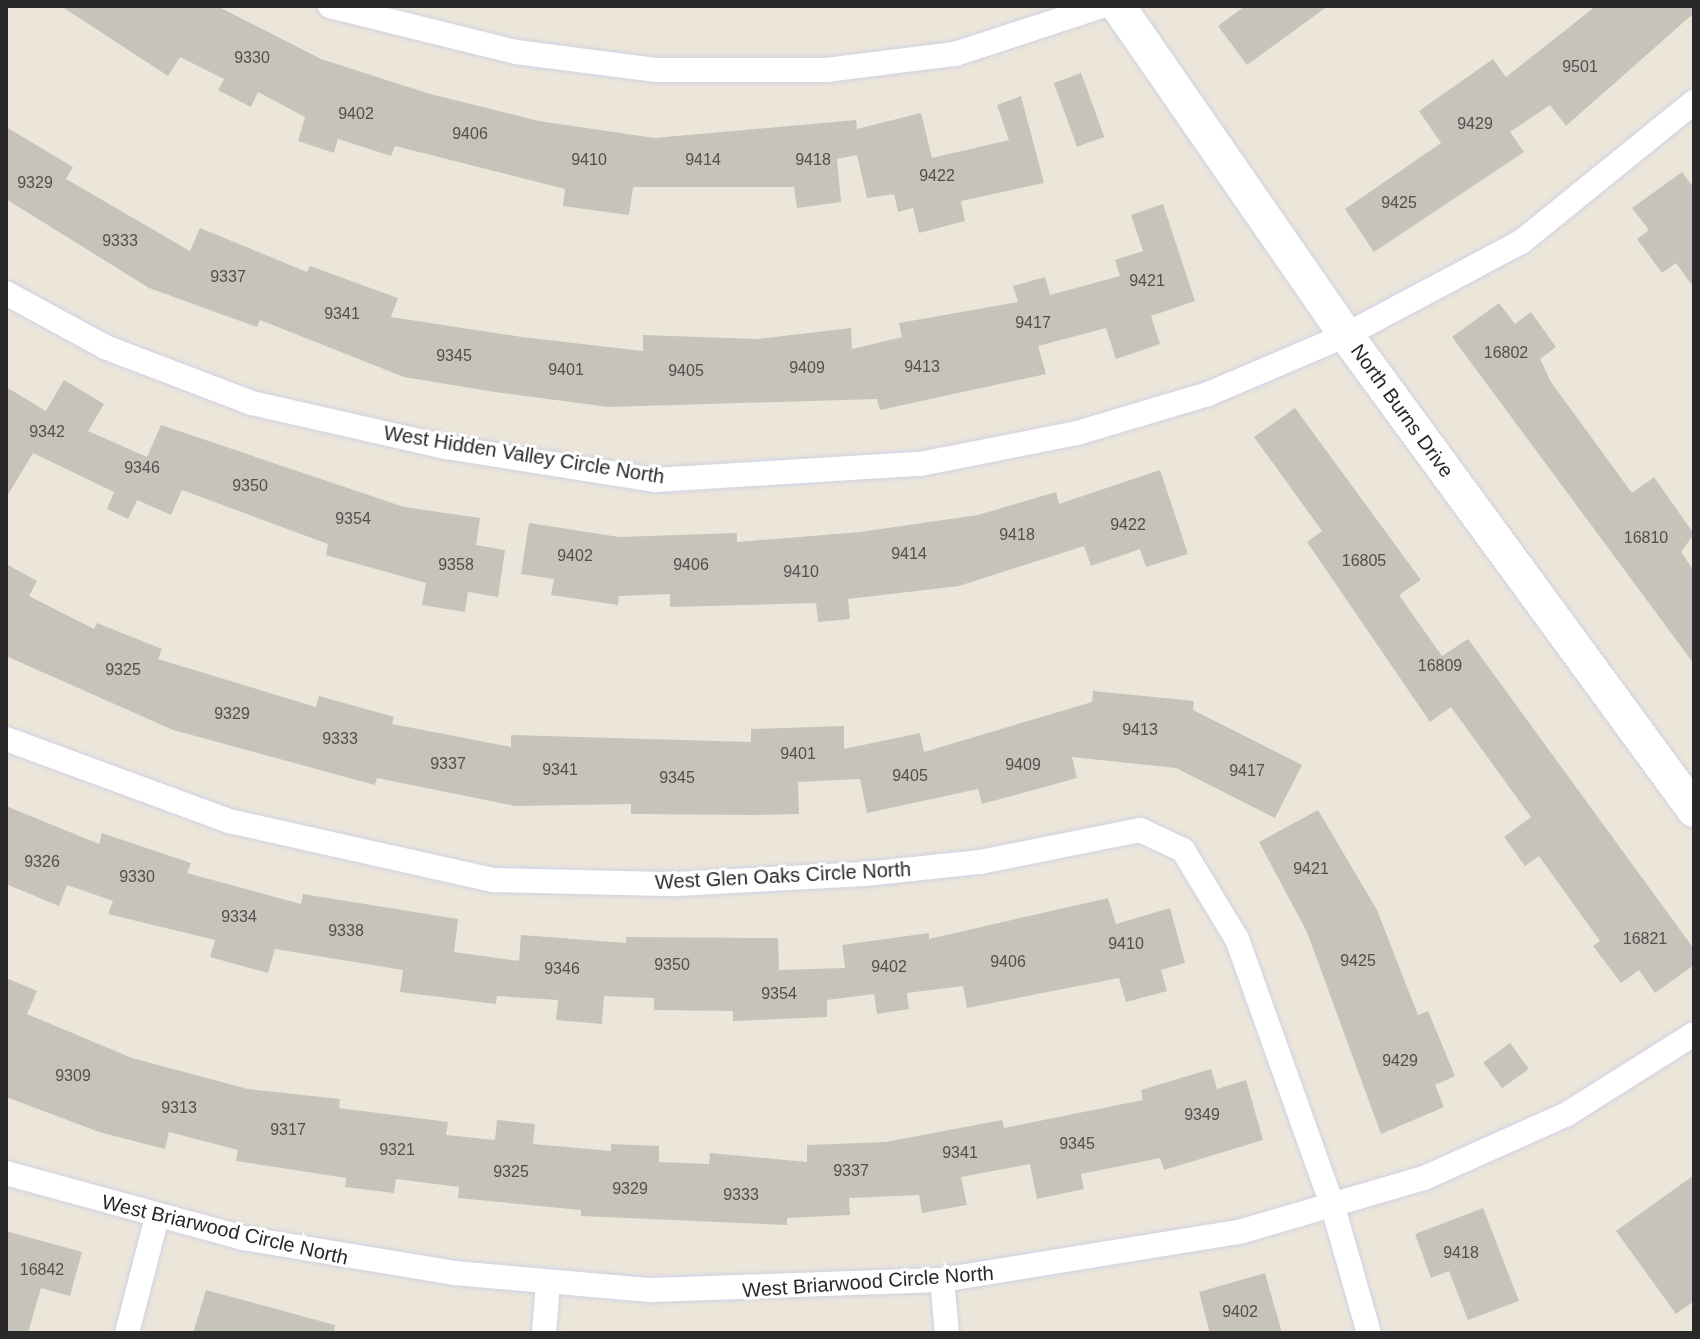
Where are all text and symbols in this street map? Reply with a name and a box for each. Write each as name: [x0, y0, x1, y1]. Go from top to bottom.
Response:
house number: 9330: [234, 48, 270, 68]
house number: 9501: [1562, 57, 1598, 77]
house number: 9402: [338, 104, 374, 124]
house number: 9429: [1457, 114, 1493, 134]
house number: 9406: [452, 124, 488, 144]
house number: 9410: [571, 150, 607, 170]
house number: 9414: [685, 150, 721, 170]
house number: 9418: [795, 150, 831, 170]
house number: 9422: [919, 166, 955, 186]
house number: 9329: [17, 173, 53, 193]
house number: 9425: [1381, 193, 1417, 213]
house number: 9333: [102, 231, 138, 251]
house number: 9337: [210, 267, 246, 287]
house number: 9421: [1129, 271, 1165, 291]
house number: 9341: [324, 304, 360, 324]
house number: 9417: [1015, 313, 1051, 333]
street label: North Burns Drive: [1346, 340, 1458, 482]
house number: 16802: [1484, 343, 1528, 363]
house number: 9345: [436, 346, 472, 366]
house number: 9413: [904, 357, 940, 377]
house number: 9409: [789, 358, 825, 378]
house number: 9401: [548, 360, 584, 380]
house number: 9405: [668, 361, 704, 381]
street label: West Hidden Valley Circle North: [382, 421, 666, 489]
house number: 9342: [29, 422, 65, 442]
house number: 9346: [124, 458, 160, 478]
house number: 9350: [232, 476, 268, 496]
house number: 9354: [335, 509, 371, 529]
house number: 9422: [1110, 515, 1146, 535]
house number: 9418: [999, 525, 1035, 545]
house number: 16810: [1624, 528, 1668, 548]
house number: 9414: [891, 544, 927, 564]
house number: 9402: [557, 546, 593, 566]
house number: 16805: [1342, 551, 1386, 571]
house number: 9358: [438, 555, 474, 575]
house number: 9406: [673, 555, 709, 575]
house number: 9410: [783, 562, 819, 582]
house number: 16809: [1418, 656, 1462, 676]
house number: 9325: [105, 660, 141, 680]
house number: 9329: [214, 704, 250, 724]
house number: 9413: [1122, 720, 1158, 740]
house number: 9333: [322, 729, 358, 749]
house number: 9401: [780, 744, 816, 764]
house number: 9337: [430, 754, 466, 774]
house number: 9409: [1005, 755, 1041, 775]
house number: 9341: [542, 760, 578, 780]
house number: 9417: [1229, 761, 1265, 781]
house number: 9405: [892, 766, 928, 786]
house number: 9345: [659, 768, 695, 788]
house number: 9326: [24, 852, 60, 872]
street label: West Glen Oaks Circle North: [654, 857, 912, 895]
house number: 9421: [1293, 859, 1329, 879]
house number: 9330: [119, 867, 155, 887]
house number: 9334: [221, 907, 257, 927]
house number: 9338: [328, 921, 364, 941]
house number: 16821: [1623, 929, 1667, 949]
house number: 9410: [1108, 934, 1144, 954]
house number: 9425: [1340, 951, 1376, 971]
house number: 9406: [990, 952, 1026, 972]
house number: 9350: [654, 955, 690, 975]
house number: 9402: [871, 957, 907, 977]
house number: 9346: [544, 959, 580, 979]
house number: 9354: [761, 984, 797, 1004]
house number: 9429: [1382, 1051, 1418, 1071]
house number: 9309: [55, 1066, 91, 1086]
house number: 9313: [161, 1098, 197, 1118]
house number: 9349: [1184, 1105, 1220, 1125]
house number: 9317: [270, 1120, 306, 1140]
house number: 9345: [1059, 1134, 1095, 1154]
house number: 9321: [379, 1140, 415, 1160]
house number: 9341: [942, 1143, 978, 1163]
house number: 9337: [833, 1161, 869, 1181]
house number: 9325: [493, 1162, 529, 1182]
house number: 9329: [612, 1179, 648, 1199]
house number: 9333: [723, 1185, 759, 1205]
street label: West Briarwood Circle North: [100, 1190, 350, 1270]
house number: 9418: [1443, 1243, 1479, 1263]
house number: 16842: [20, 1260, 64, 1280]
street label: West Briarwood Circle North: [742, 1261, 994, 1303]
house number: 9402: [1222, 1302, 1258, 1322]

